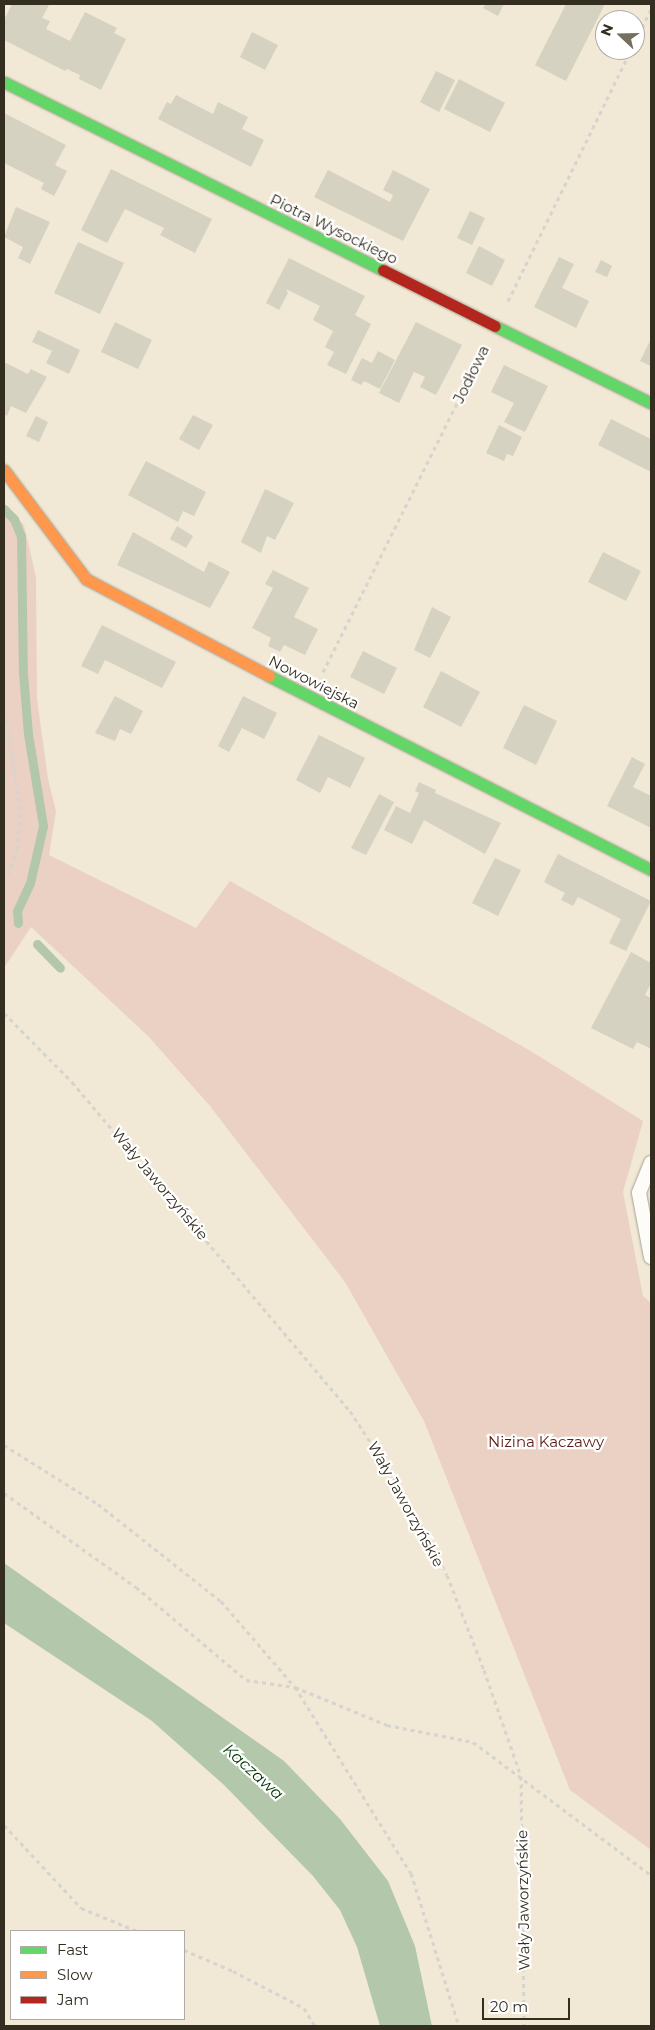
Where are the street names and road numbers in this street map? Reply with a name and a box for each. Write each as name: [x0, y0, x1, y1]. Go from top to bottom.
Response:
street label: Piotra Wysockiego: [267, 190, 401, 268]
street label: Jodłowa: [449, 342, 493, 406]
street label: Nowowiejska: [266, 652, 362, 712]
street label: Wały Jaworzyńskie: [108, 1124, 212, 1244]
street label: Wały Jaworzyńskie: [364, 1438, 448, 1570]
street label: Wały Jaworzyńskie: [513, 1830, 533, 1970]

